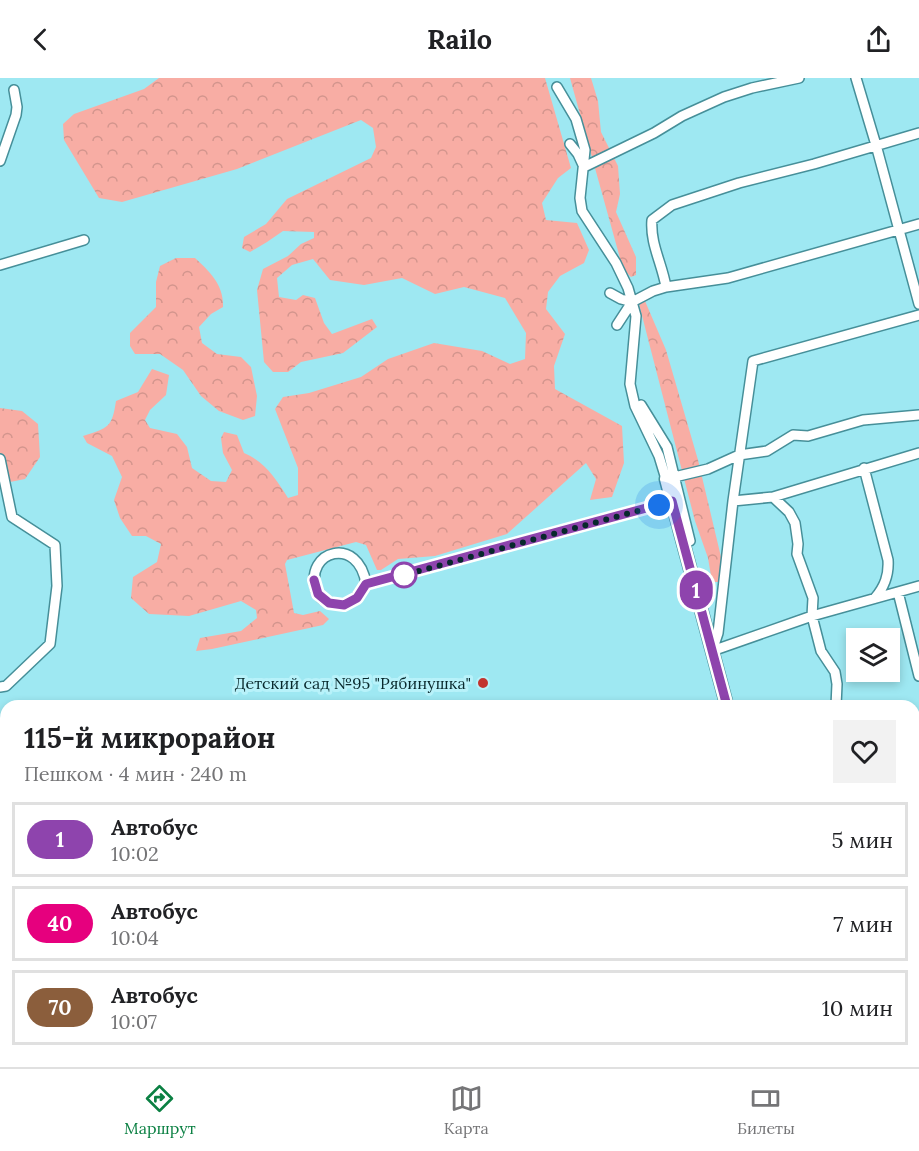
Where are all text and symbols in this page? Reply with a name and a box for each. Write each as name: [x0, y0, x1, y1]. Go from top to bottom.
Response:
text: Railo: [427, 22, 492, 56]
icon: back: [24, 23, 57, 56]
icon: share: [862, 23, 895, 56]
your location: [644, 490, 674, 520]
unlabelled marker: [391, 562, 417, 588]
line badge: 1: [676, 570, 716, 610]
text: 1: [692, 577, 700, 604]
map controls: [846, 628, 900, 682]
button: layers: [846, 628, 900, 682]
place label: Детский сад №95 "Рябинушка": [234, 673, 471, 693]
marker: Детский сад №95 "Рябинушка": [476, 676, 490, 690]
text: 115-й микрорайон: [24, 720, 275, 756]
button: heart: [833, 720, 896, 783]
text: Пешком · 4 мин · 240 m: [24, 761, 247, 786]
text: Автобус: [111, 813, 198, 841]
text: 1: [56, 826, 64, 853]
text: 5 мин: [832, 826, 893, 854]
text: 10:02: [111, 841, 159, 866]
text: Автобус: [111, 897, 198, 925]
text: 40: [48, 910, 72, 937]
text: 7 мин: [833, 910, 893, 938]
text: 10:04: [111, 925, 159, 950]
text: Автобус: [111, 981, 198, 1009]
text: 70: [48, 994, 72, 1021]
text: 10 мин: [822, 994, 893, 1022]
text: 10:07: [111, 1009, 157, 1034]
tab: Маршрут: [124, 1082, 196, 1138]
tab: Карта: [444, 1082, 489, 1138]
tab: Билеты: [737, 1082, 795, 1138]

